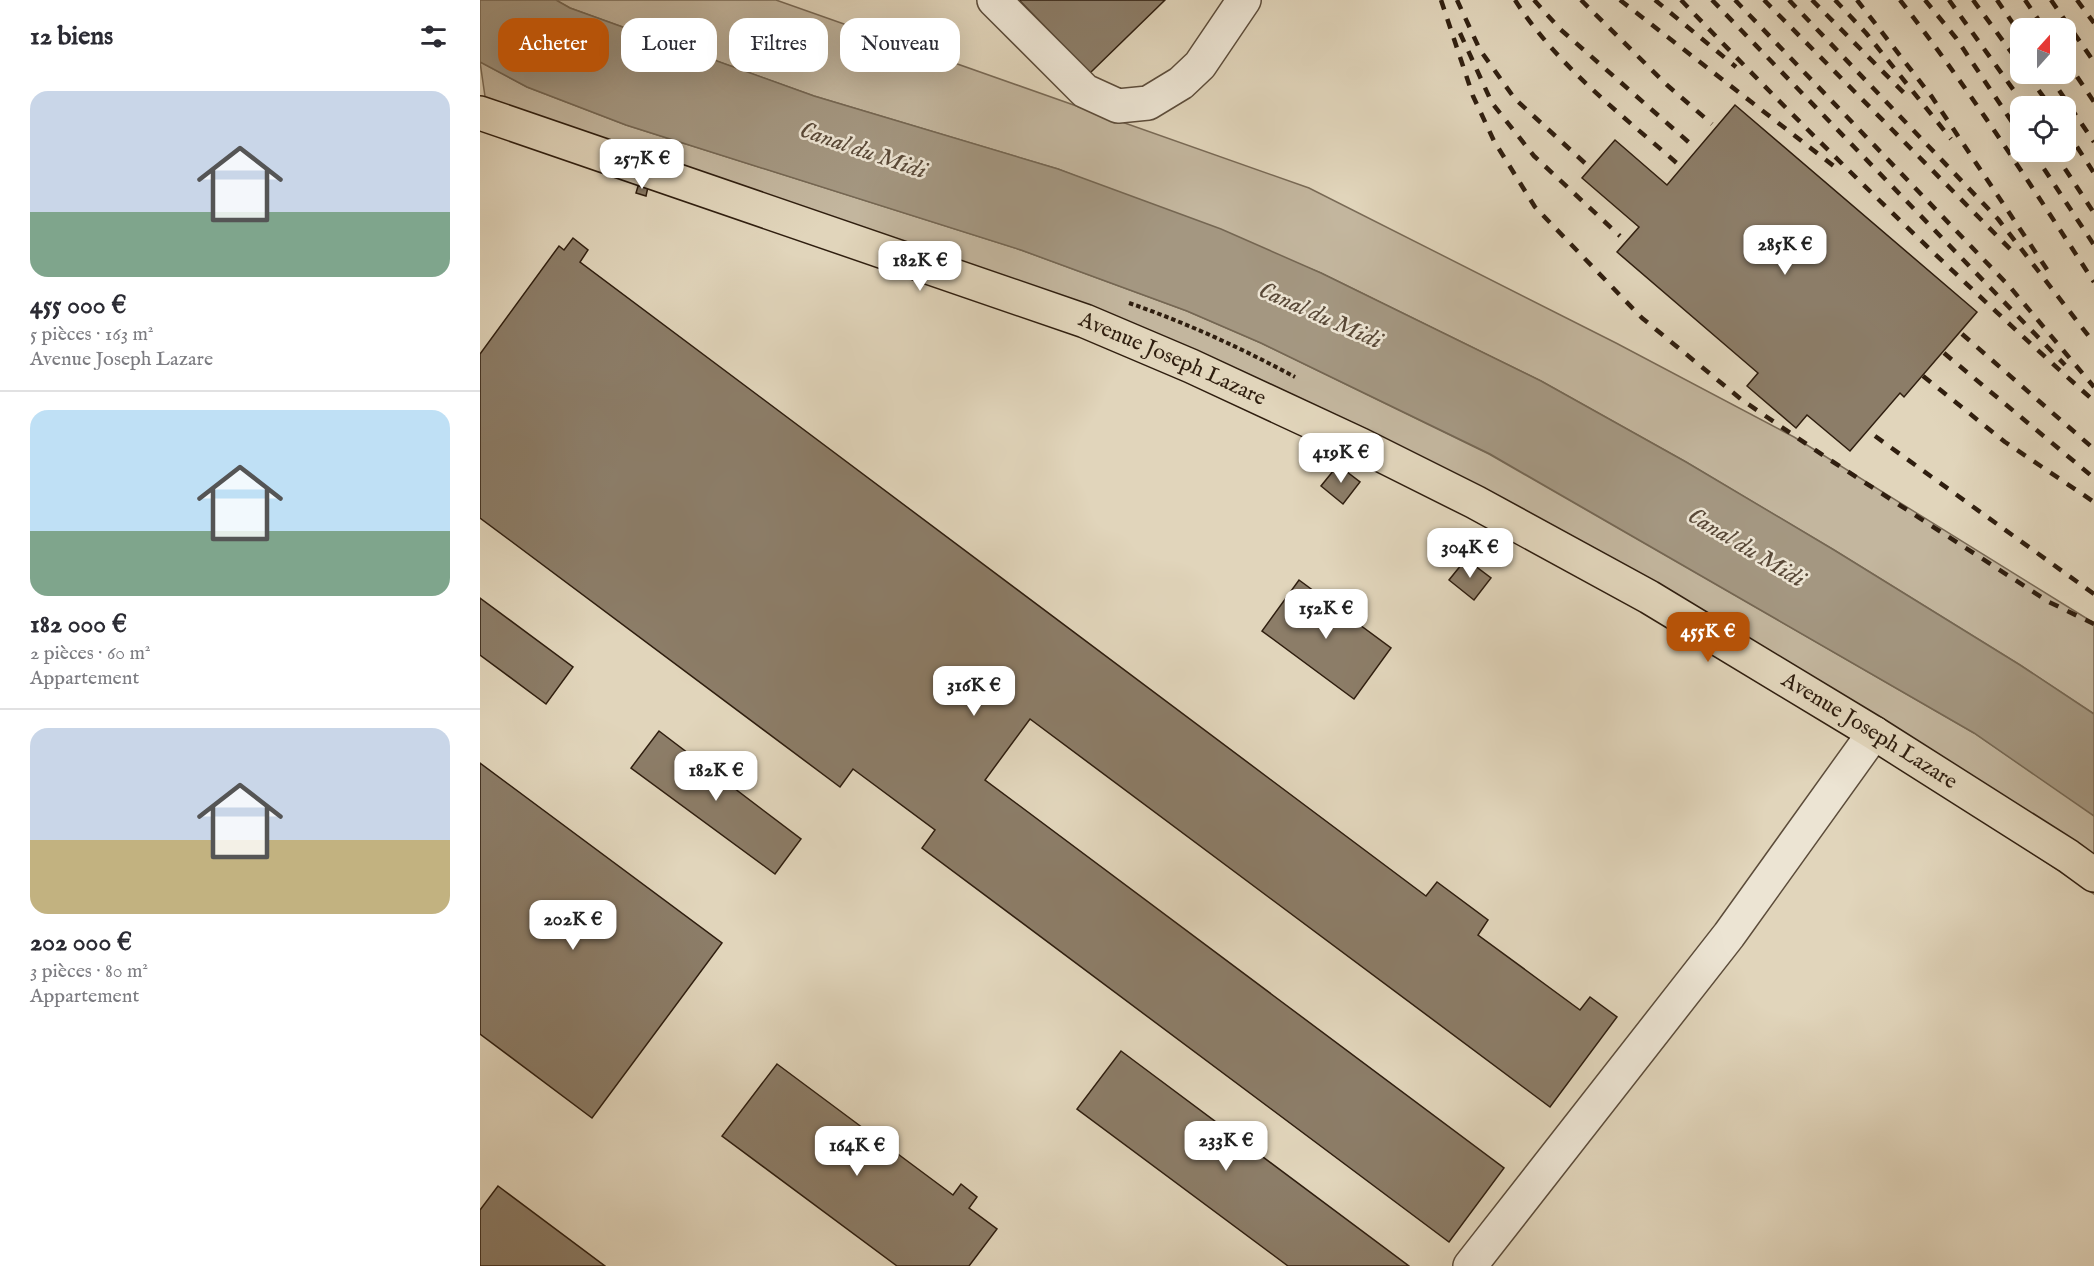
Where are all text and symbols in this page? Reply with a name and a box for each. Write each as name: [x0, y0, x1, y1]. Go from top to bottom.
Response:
chip: Acheter: [498, 18, 609, 72]
chip: Louer: [621, 18, 717, 72]
chip: Filtres: [729, 18, 828, 72]
chip: Nouveau: [840, 18, 960, 72]
north arrow: [2010, 18, 2076, 84]
map controls: [2010, 18, 2076, 162]
text: 12 biens: [30, 20, 113, 53]
icon: filters: [417, 20, 450, 53]
button: locate: [2010, 96, 2076, 162]
water label: Canal du Midi: [796, 115, 932, 188]
icon: home: [186, 130, 294, 238]
pin: 257K €: [593, 139, 691, 190]
text: 257K €: [614, 146, 670, 171]
pin: 285K €: [1736, 225, 1834, 276]
text: 285K €: [1757, 232, 1813, 257]
pin: 182K €: [871, 241, 969, 292]
text: 182K €: [892, 248, 948, 273]
water label: Canal du Midi: [1254, 275, 1388, 358]
text: 455 000 €: [30, 289, 126, 322]
street label: Avenue Joseph Lazare: [1073, 306, 1270, 413]
text: 5 pièces · 163 m²: [30, 322, 154, 347]
text: Avenue Joseph Lazare: [30, 347, 213, 372]
pin: 419K €: [1292, 433, 1390, 484]
text: 419K €: [1313, 440, 1369, 465]
icon: home: [186, 449, 294, 557]
water label: Canal du Midi: [1682, 501, 1812, 596]
pin: 304K €: [1421, 528, 1519, 579]
text: 304K €: [1441, 535, 1499, 560]
pin: 152K €: [1277, 589, 1375, 640]
text: 152K €: [1299, 596, 1353, 621]
text: 182 000 €: [30, 608, 127, 641]
pin: 455K €: [1659, 612, 1757, 663]
text: 455K €: [1681, 619, 1735, 644]
text: 2 pièces · 60 m²: [30, 641, 151, 666]
text: Appartement: [30, 666, 139, 691]
pin: 316K €: [925, 666, 1023, 717]
street label: Avenue Joseph Lazare: [1775, 666, 1962, 796]
text: 316K €: [947, 673, 1001, 698]
pin: 182K €: [667, 751, 765, 802]
text: 182K €: [688, 758, 744, 783]
icon: home: [186, 767, 294, 875]
pin: 202K €: [524, 900, 622, 951]
text: 202K €: [543, 907, 603, 932]
text: 202 000 €: [30, 926, 132, 959]
text: 3 pièces · 80 m²: [30, 959, 148, 984]
text: Appartement: [30, 984, 139, 1009]
pin: 233K €: [1177, 1121, 1275, 1172]
pin: 164K €: [808, 1126, 906, 1177]
text: 233K €: [1199, 1128, 1253, 1153]
text: 164K €: [829, 1133, 885, 1158]

